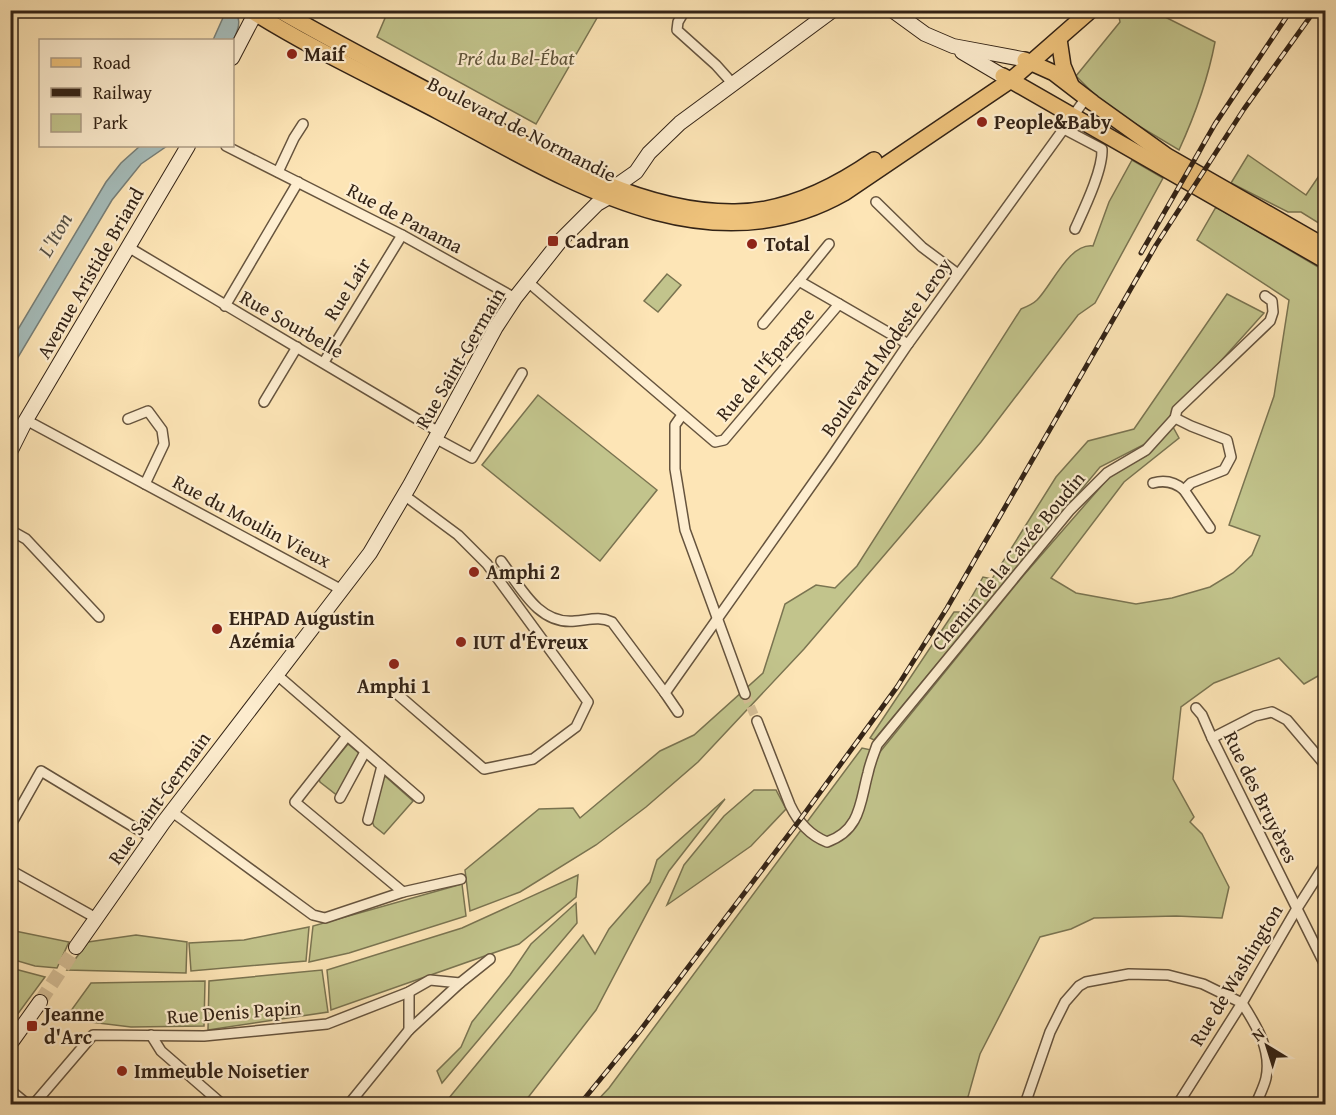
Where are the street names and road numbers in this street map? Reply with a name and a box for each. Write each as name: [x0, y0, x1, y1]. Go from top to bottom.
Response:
street label: Boulevard de Normandie: [423, 68, 622, 189]
street label: Rue de Panama: [342, 175, 469, 260]
street label: Avenue Aristide Briand: [29, 181, 151, 364]
street label: Boulevard Modeste Leroy: [813, 251, 958, 442]
street label: Rue Lair: [316, 252, 377, 326]
street label: Rue Sourbelle: [235, 282, 350, 365]
street label: Rue Saint-Germain: [407, 282, 512, 433]
street label: Rue de l'Épargne: [708, 301, 821, 427]
street label: Chemin de la Cavée Boudin: [924, 465, 1091, 657]
street label: Rue du Moulin Vieux: [168, 467, 337, 575]
street label: Rue Saint-Germain: [100, 725, 217, 870]
street label: Rue des Bruyères: [1217, 726, 1306, 868]
street label: Rue de Washington: [1182, 898, 1289, 1051]
street label: Rue Denis Papin: [166, 992, 302, 1031]

